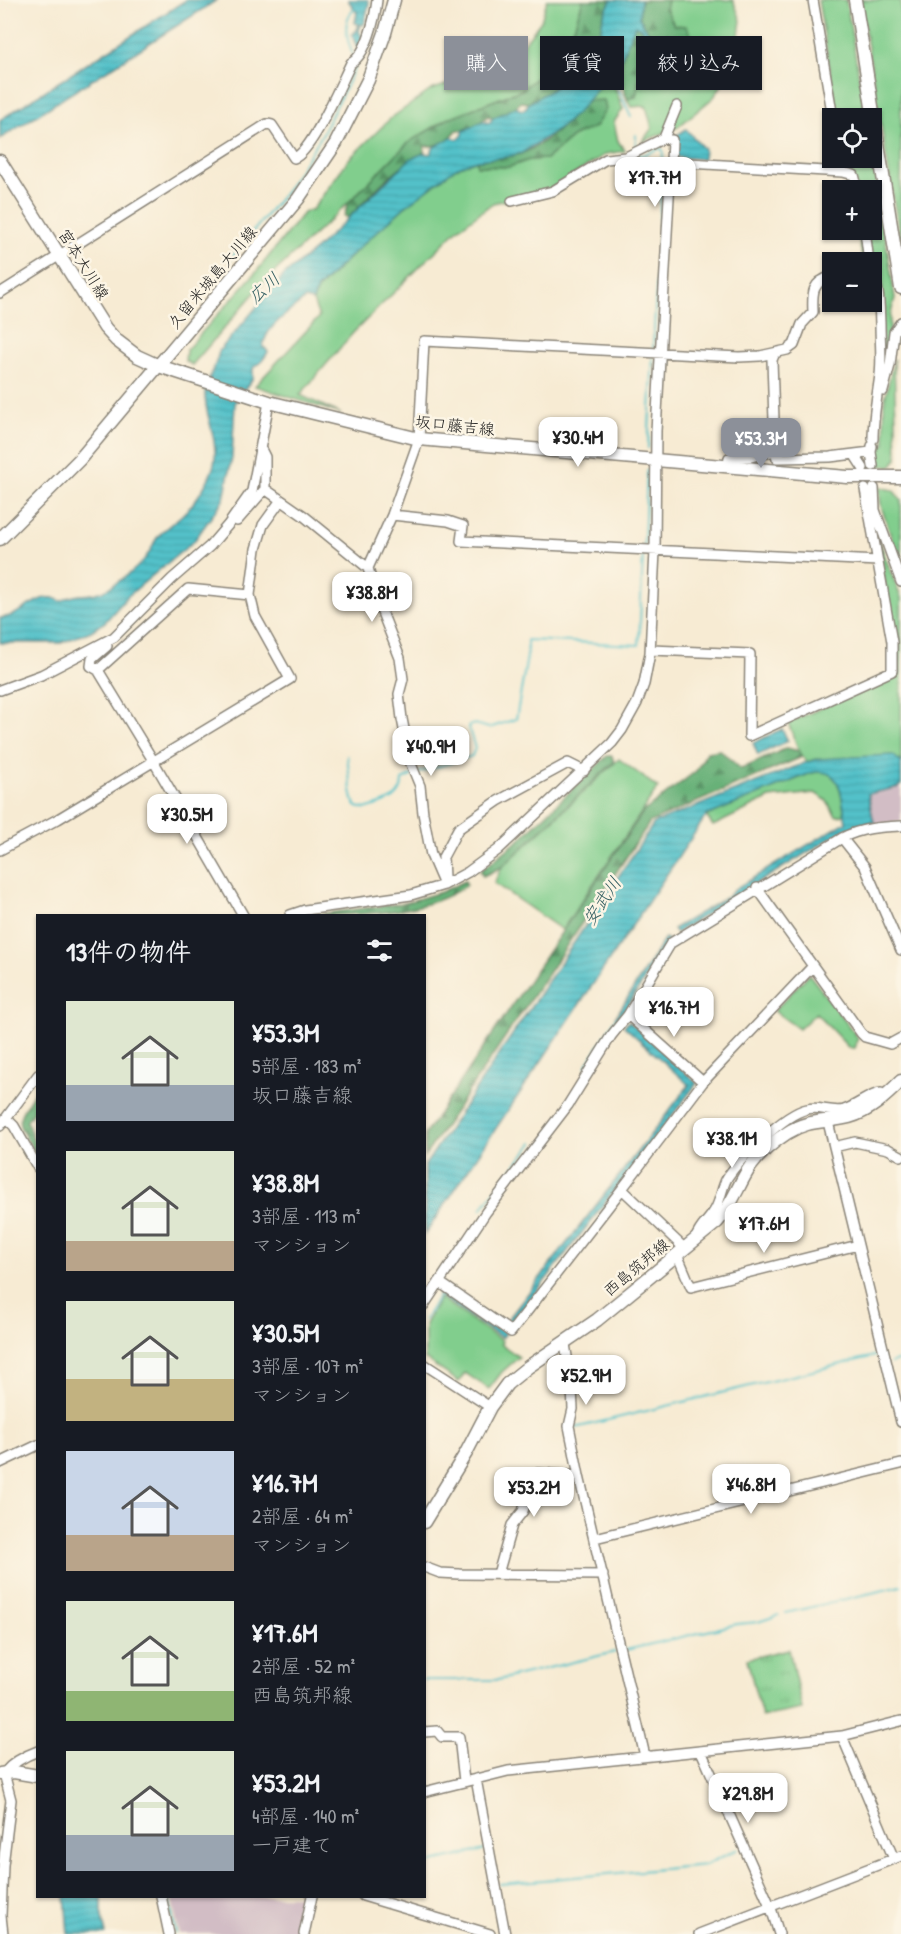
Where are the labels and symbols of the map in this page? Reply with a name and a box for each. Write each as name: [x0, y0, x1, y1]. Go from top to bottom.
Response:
pin: ¥17.7M: [606, 157, 704, 208]
street label: 久留米城島大川線: [162, 221, 262, 333]
street label: 宮本大川線: [53, 224, 115, 304]
water label: 広川: [242, 266, 285, 309]
street label: 坂口藤吉線: [414, 410, 496, 440]
pin: ¥30.4M: [529, 417, 627, 468]
pin: ¥53.3M: [712, 418, 810, 469]
pin: ¥38.8M: [323, 572, 421, 623]
pin: ¥40.9M: [382, 726, 480, 777]
pin: ¥30.5M: [138, 794, 236, 845]
water label: 安武川: [576, 871, 627, 930]
pin: ¥16.7M: [625, 987, 723, 1038]
pin: ¥38.1M: [683, 1118, 781, 1169]
pin: ¥17.6M: [715, 1203, 813, 1254]
street label: 西島筑邦線: [598, 1233, 674, 1301]
pin: ¥52.9M: [537, 1355, 635, 1406]
pin: ¥46.8M: [702, 1464, 800, 1515]
pin: ¥53.2M: [485, 1467, 583, 1518]
pin: ¥29.8M: [699, 1773, 797, 1824]

